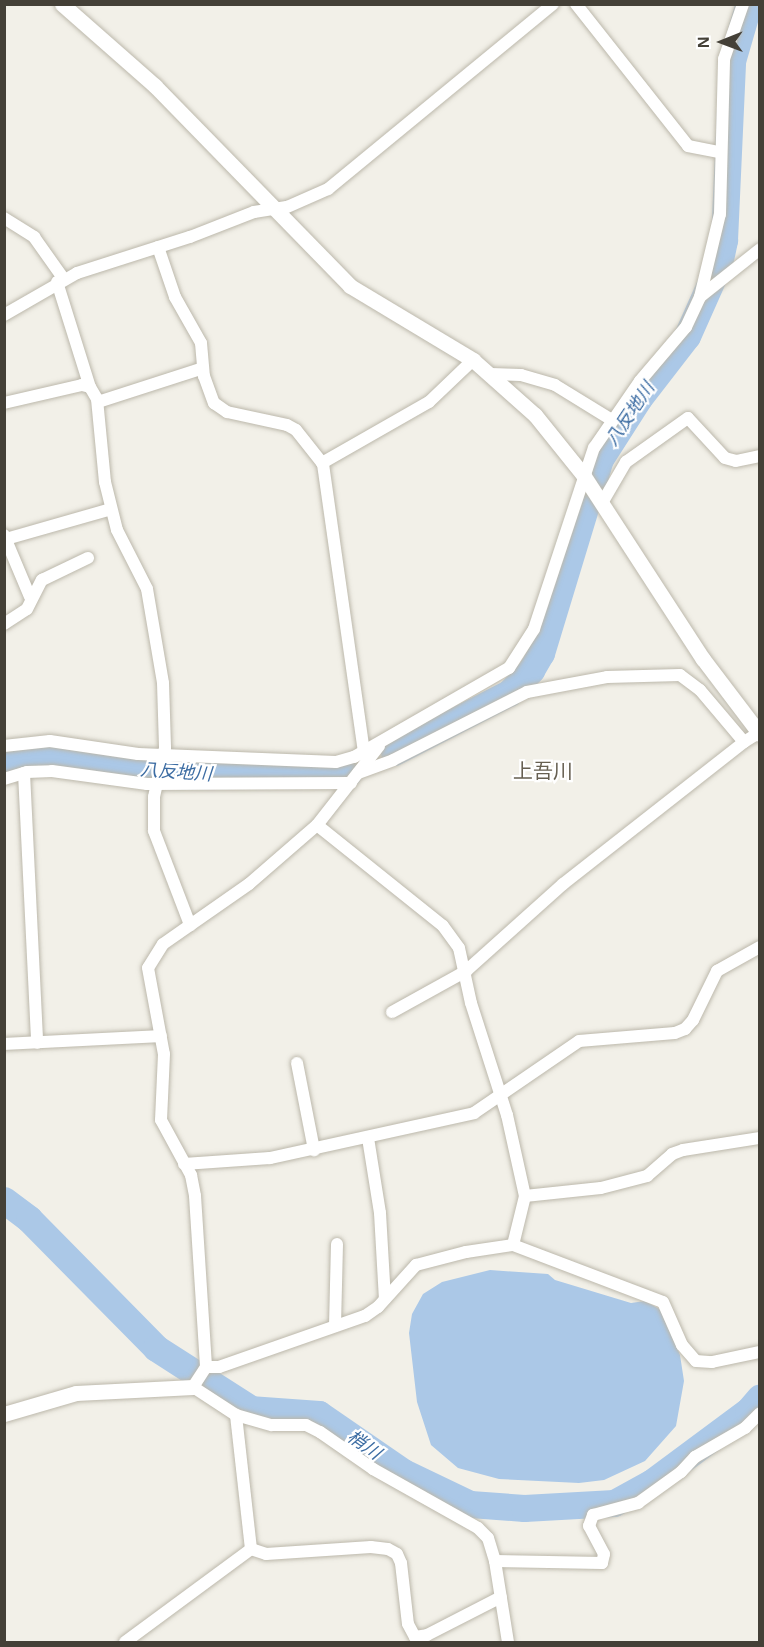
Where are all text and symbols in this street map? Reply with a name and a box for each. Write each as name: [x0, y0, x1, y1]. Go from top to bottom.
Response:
north arrow: [692, 12, 752, 72]
text: N: [695, 36, 712, 48]
water label: 八反地川: [601, 378, 659, 450]
water label: 八反地川: [139, 759, 213, 785]
district label: 上吾川: [513, 759, 573, 783]
water label: 梢川: [343, 1426, 385, 1464]

